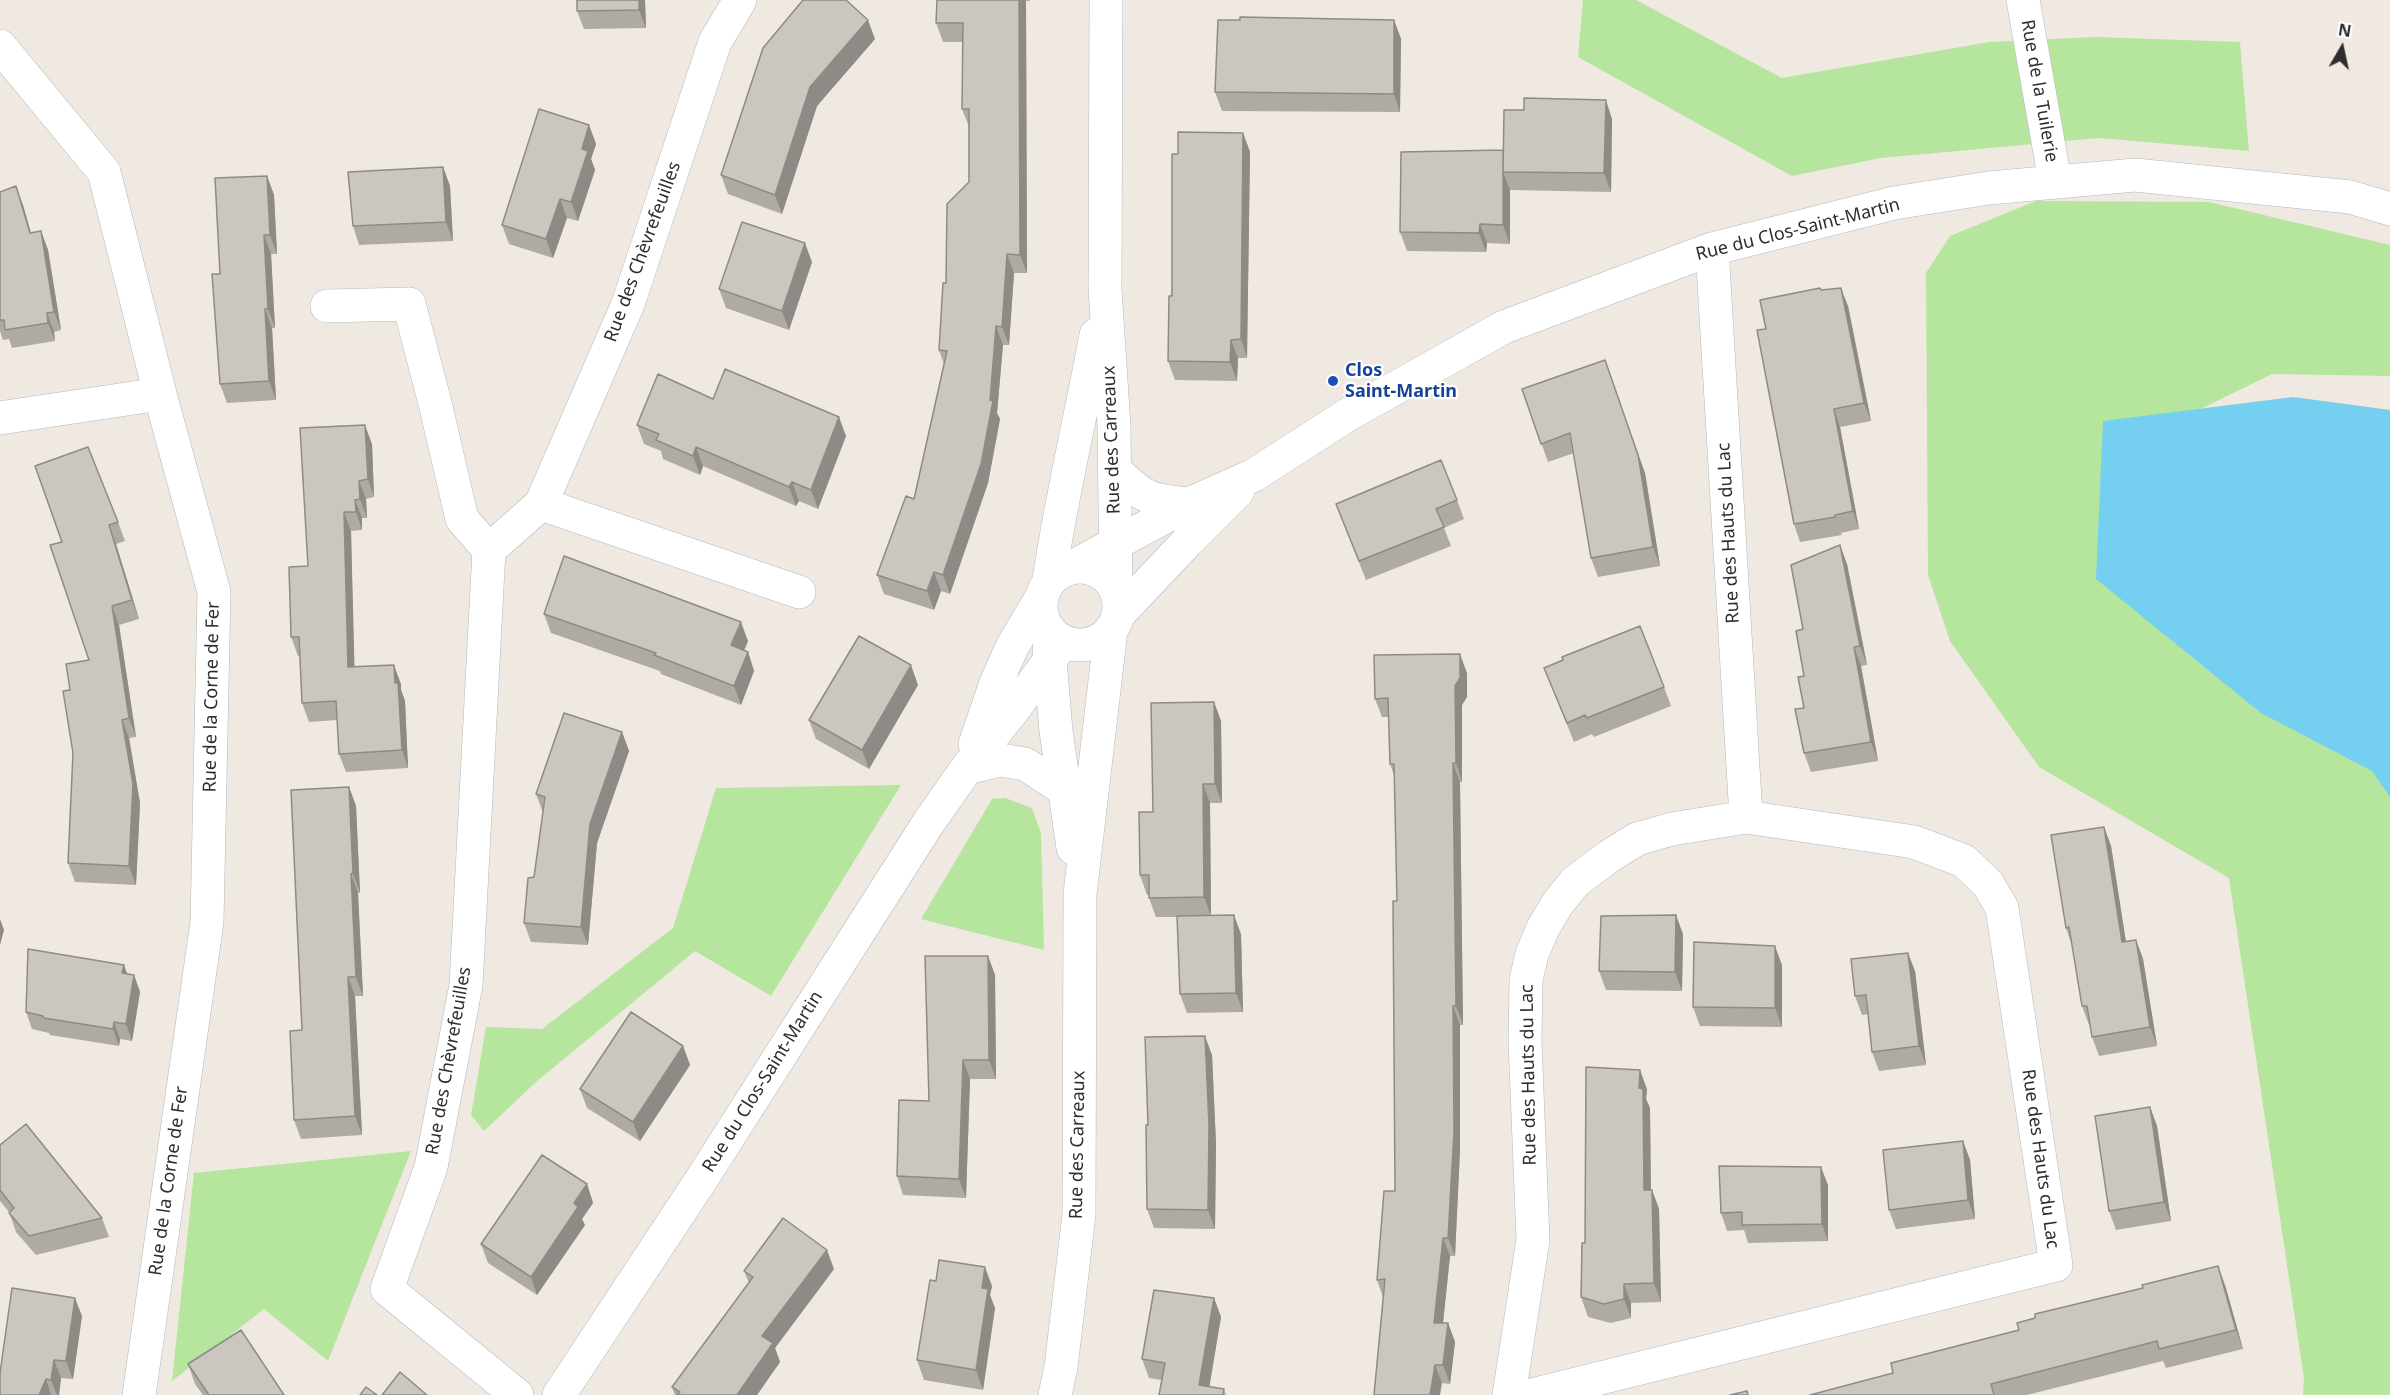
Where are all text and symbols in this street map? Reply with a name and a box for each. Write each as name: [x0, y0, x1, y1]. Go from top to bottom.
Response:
street label: Rue de la Tuilerie: [2016, 18, 2062, 164]
north arrow: [2312, 18, 2372, 78]
text: N: [2337, 18, 2353, 42]
street label: Rue des Chèvrefeuilles: [600, 159, 686, 345]
street label: Rue du Clos-Saint-Martin: [1694, 194, 1902, 266]
place label: Clos Saint-Martin: [1345, 360, 1457, 403]
street label: Rue des Carreaux: [1099, 365, 1125, 515]
marker: Clos Saint-Martin: [1326, 374, 1340, 388]
street label: Rue des Hauts du Lac: [1713, 442, 1745, 624]
street label: Rue de la Corne de Fer: [200, 601, 224, 793]
street label: Rue des Chèvrefeuilles: [422, 965, 476, 1157]
street label: Rue des Hauts du Lac: [1517, 984, 1541, 1166]
street label: Rue du Clos-Saint-Martin: [698, 987, 828, 1177]
street label: Rue des Hauts du Lac: [2017, 1068, 2063, 1250]
street label: Rue des Carreaux: [1066, 1071, 1090, 1219]
street label: Rue de la Corne de Fer: [145, 1085, 193, 1277]

